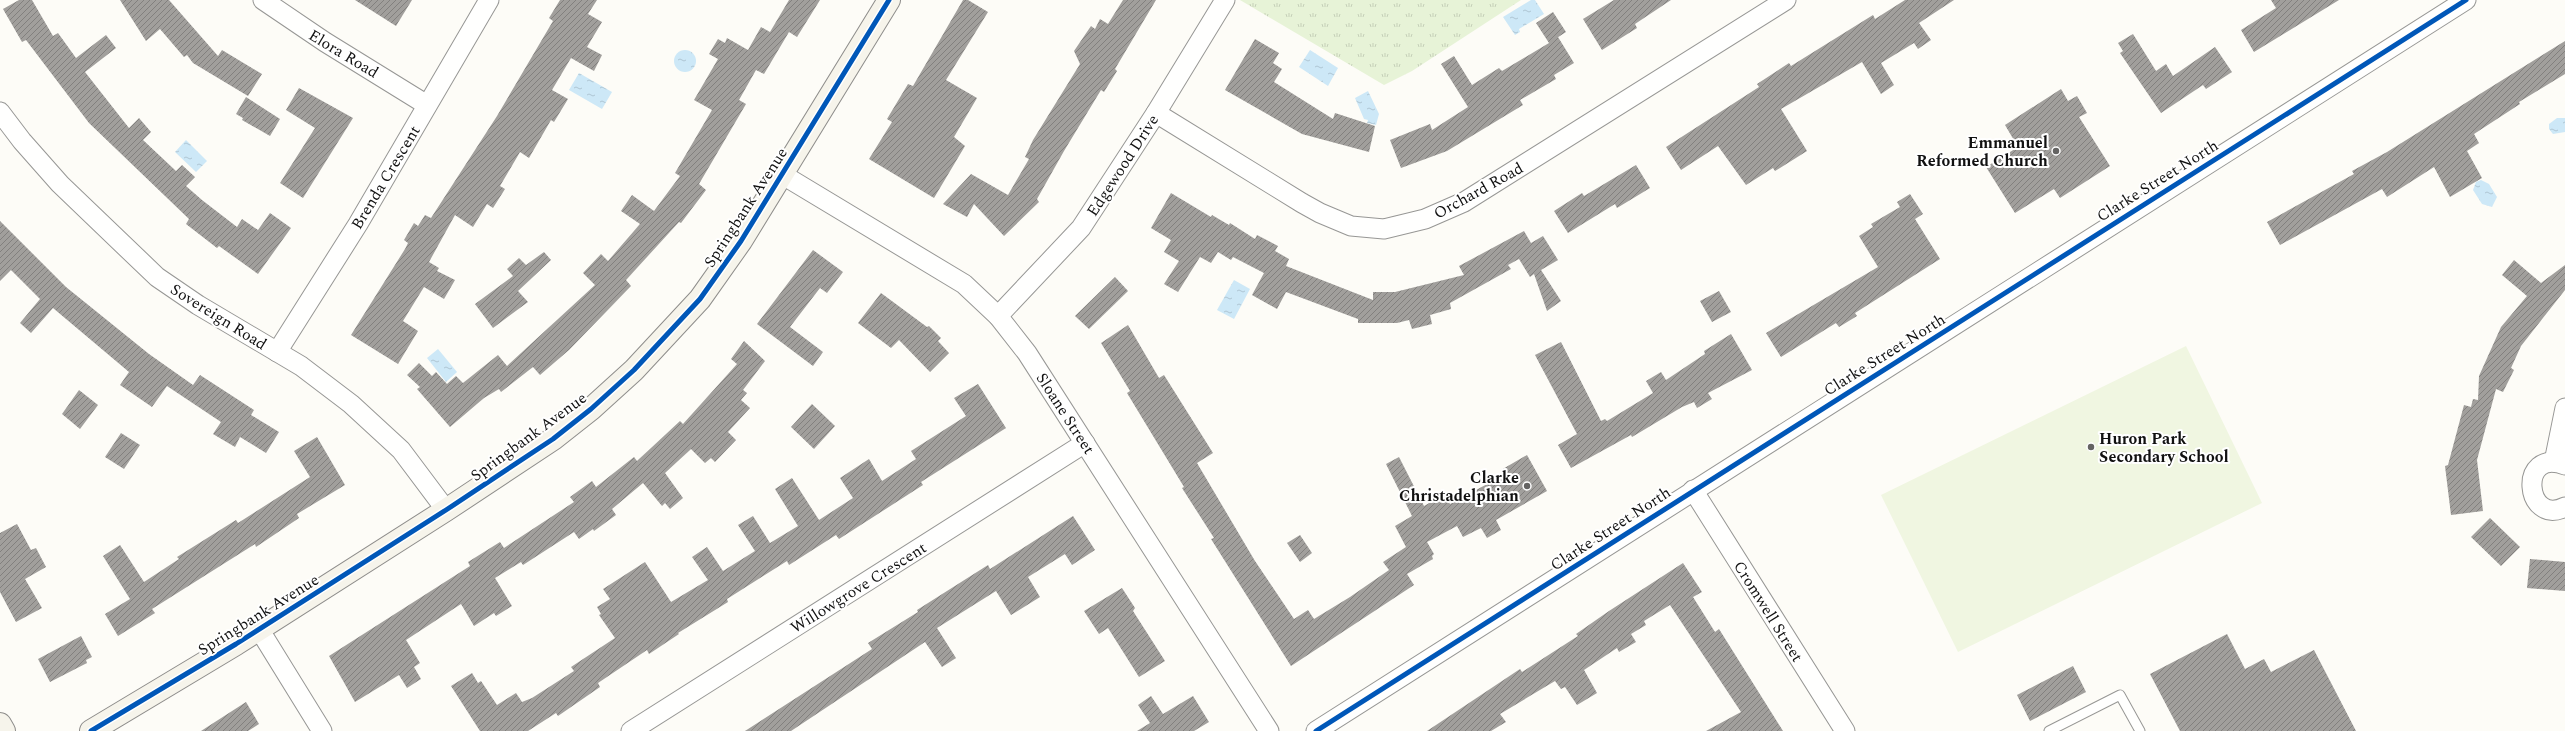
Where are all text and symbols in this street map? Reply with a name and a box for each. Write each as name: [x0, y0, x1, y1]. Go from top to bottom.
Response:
street label: Elora Road: [304, 23, 383, 84]
street label: Edgewood Drive: [1081, 110, 1165, 221]
street label: Brenda Crescent: [345, 121, 427, 234]
place label: Emmanuel Reformed Church: [1916, 131, 2048, 173]
street label: Clarke Street North: [2092, 134, 2223, 228]
street label: Springbank Avenue: [698, 143, 794, 272]
marker: Emmanuel Reformed Church: [2051, 146, 2061, 156]
street label: Orchard Road: [1429, 156, 1528, 225]
street label: Sovereign Road: [165, 278, 271, 356]
street label: Clarke Street North: [1819, 308, 1950, 402]
street label: Sloane Street: [1030, 368, 1101, 459]
street label: Springbank Avenue: [465, 386, 592, 487]
place label: Huron Park Secondary School: [2099, 427, 2229, 469]
marker: Huron Park Secondary School: [2086, 442, 2096, 452]
place label: Clarke Christadelphian: [1399, 466, 1519, 508]
marker: Clarke Christadelphian: [1522, 481, 1532, 491]
street label: Clarke Street North: [1545, 481, 1676, 577]
street label: Willowgrove Crescent: [786, 536, 932, 640]
street label: Cromwell Street: [1727, 556, 1809, 667]
street label: Springbank Avenue: [193, 568, 324, 662]

